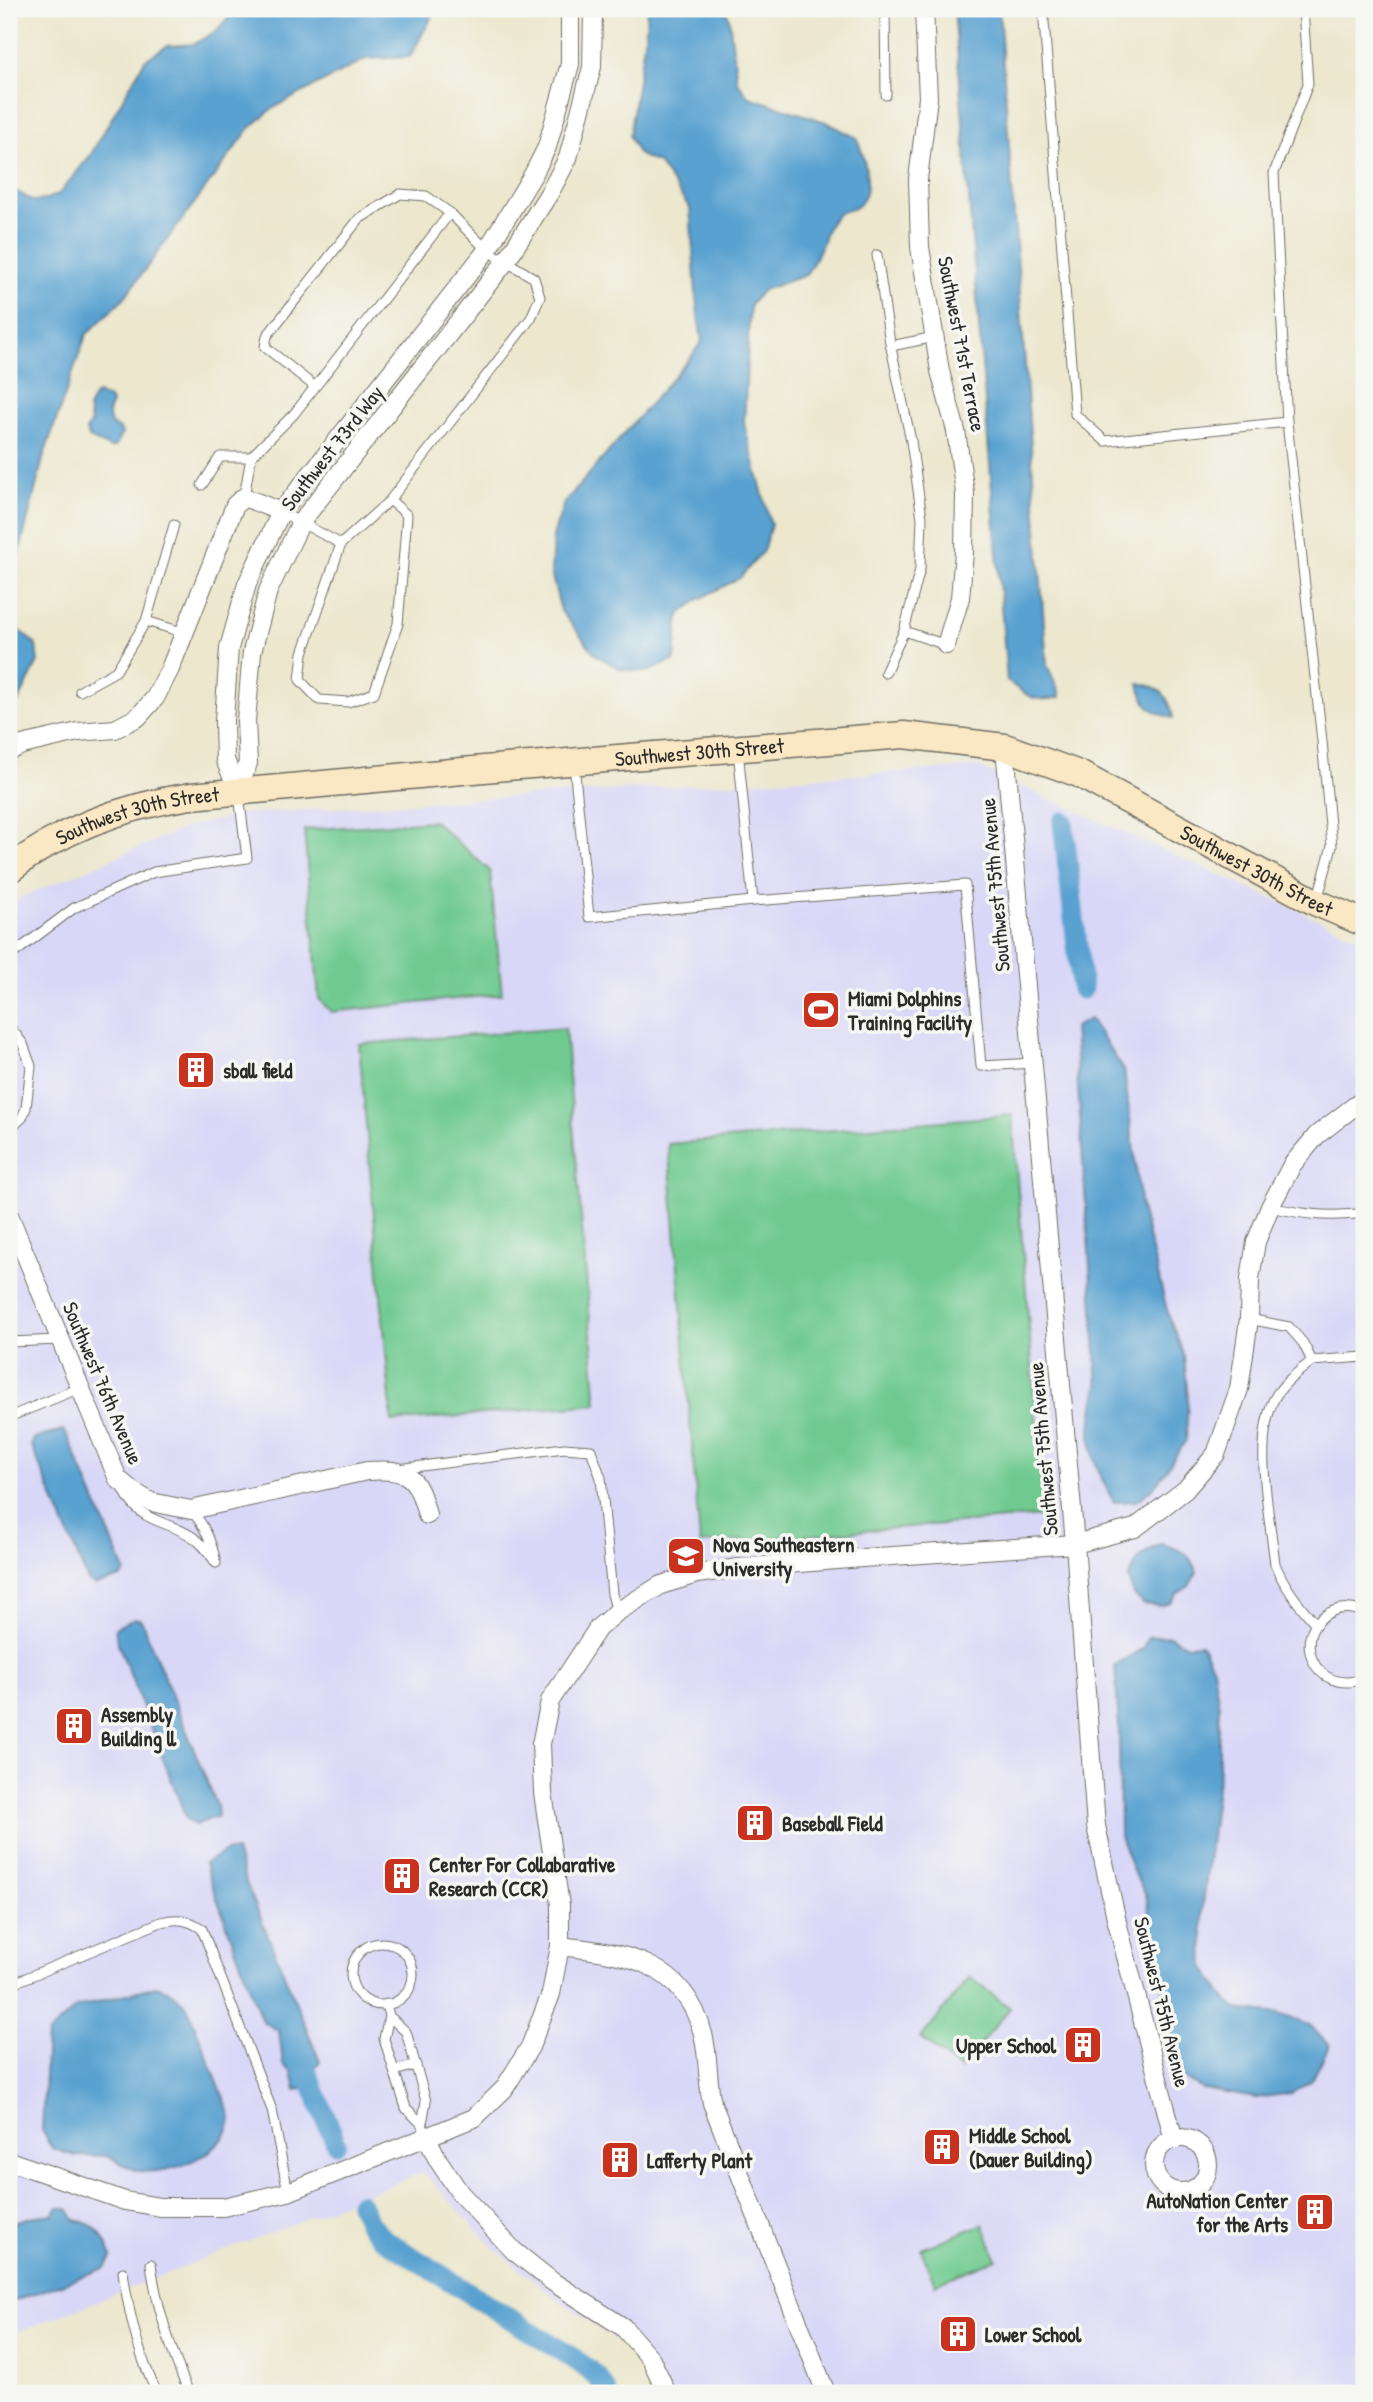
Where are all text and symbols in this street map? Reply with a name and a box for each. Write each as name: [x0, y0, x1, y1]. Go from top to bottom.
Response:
street label: Southwest 71st Terrace: [931, 254, 993, 434]
street label: Southwest 73rd Way: [274, 379, 390, 517]
street label: Southwest 30th Street: [614, 730, 786, 773]
street label: Southwest 30th Street: [50, 779, 221, 851]
street label: Southwest 75th Avenue: [973, 797, 1017, 973]
street label: Southwest 30th Street: [1175, 817, 1338, 923]
place label: Miami Dolphins Training Facility: [847, 984, 972, 1038]
sports icon: Miami Dolphins Training Facility: [800, 989, 842, 1031]
building icon: sball field: [175, 1049, 217, 1091]
place label: sball field: [223, 1056, 293, 1085]
street label: Southwest 76th Avenue: [56, 1297, 150, 1469]
street label: Southwest 75th Avenue: [1021, 1361, 1065, 1537]
place label: Nova Southeastern University: [713, 1530, 854, 1584]
school or university icon: Nova Southeastern University: [665, 1535, 707, 1577]
place label: Assembly Building ll: [101, 1700, 177, 1754]
building icon: Assembly Building ll: [53, 1705, 95, 1747]
building icon: Baseball Field: [734, 1802, 776, 1844]
place label: Baseball Field: [782, 1809, 884, 1838]
place label: Center For Collabarative Research (CCR): [429, 1850, 616, 1903]
building icon: Center For Collabarative Research (CCR): [381, 1855, 423, 1897]
street label: Southwest 75th Avenue: [1127, 1914, 1197, 2090]
building icon: Upper School: [1062, 2024, 1104, 2066]
place label: Upper School: [956, 2031, 1056, 2061]
place label: Middle School (Dauer Building): [969, 2121, 1093, 2175]
building icon: Middle School (Dauer Building): [921, 2126, 963, 2168]
building icon: Lafferty Plant: [599, 2139, 641, 2181]
place label: Lafferty Plant: [647, 2146, 753, 2176]
place label: AutoNation Center for the Arts: [1147, 2186, 1289, 2239]
building icon: AutoNation Center for the Arts: [1294, 2191, 1336, 2233]
building icon: Lower School: [937, 2313, 979, 2355]
place label: Lower School: [985, 2320, 1082, 2349]

